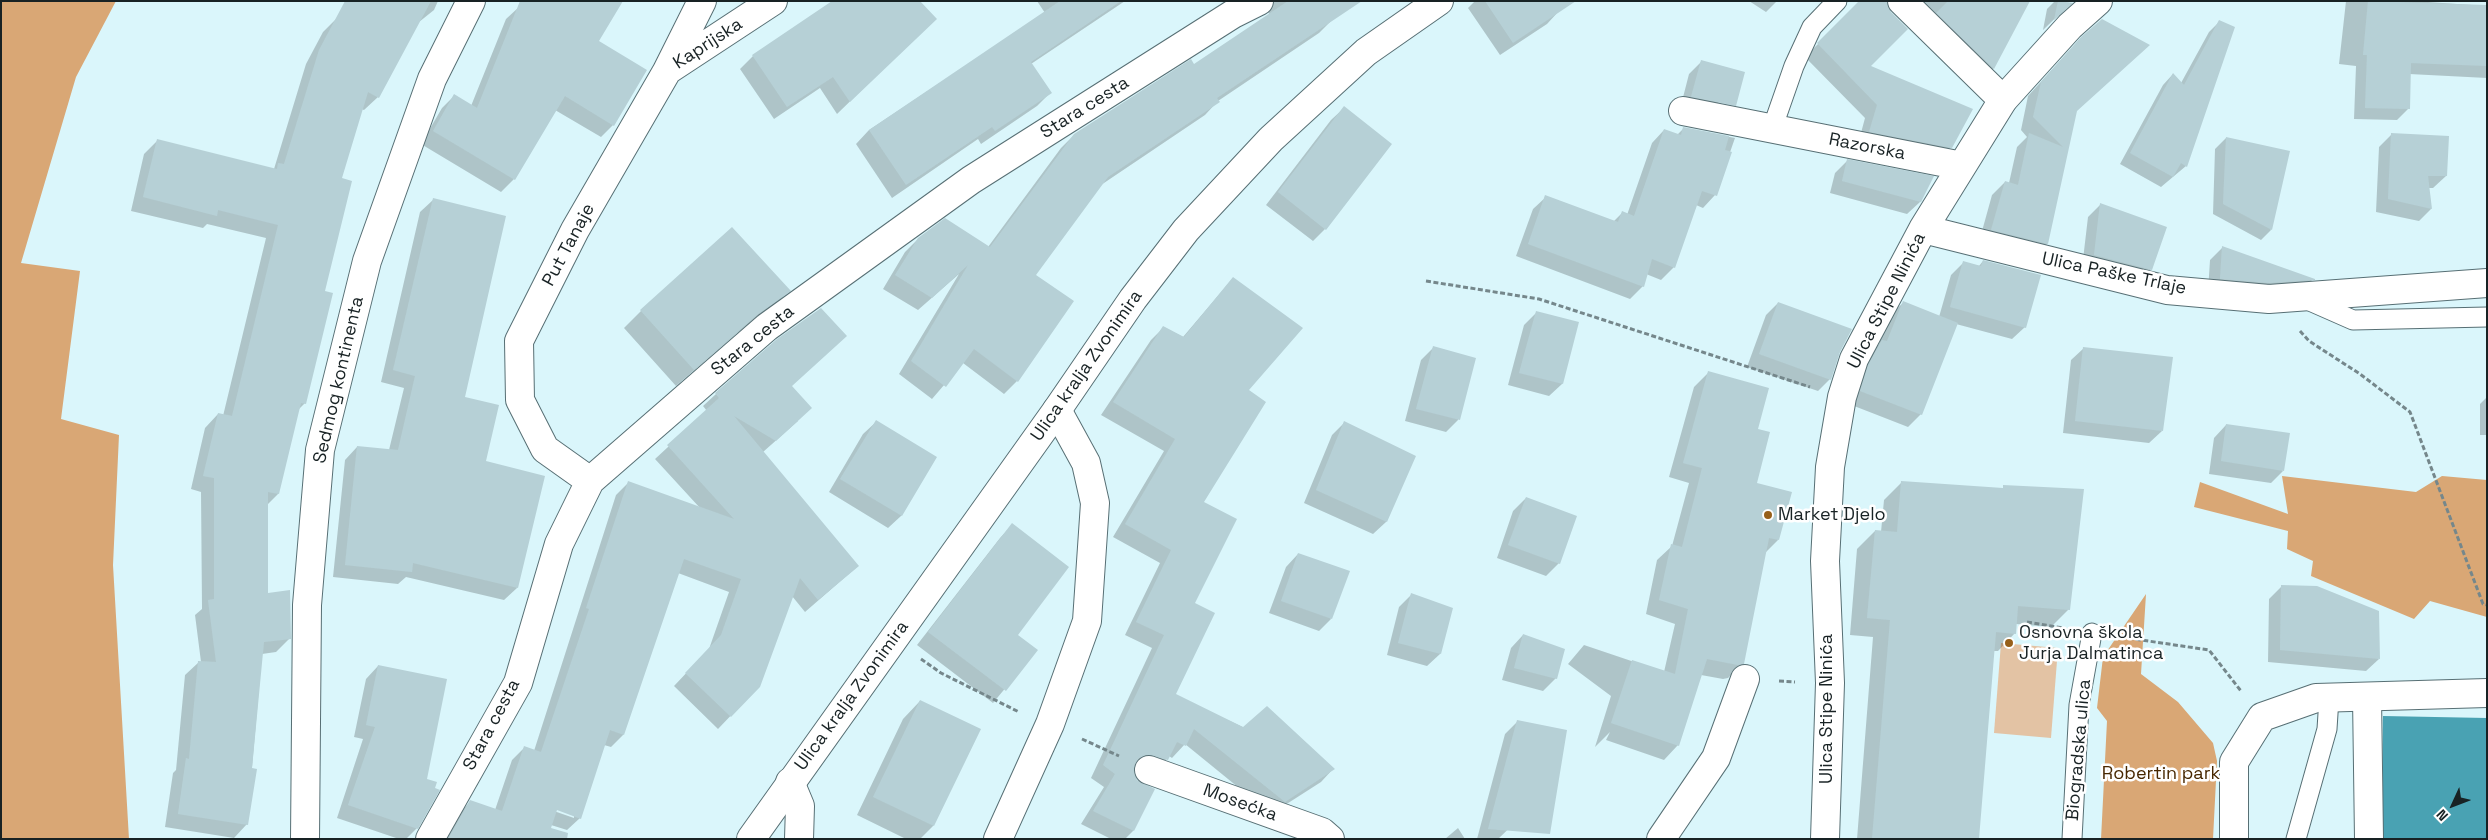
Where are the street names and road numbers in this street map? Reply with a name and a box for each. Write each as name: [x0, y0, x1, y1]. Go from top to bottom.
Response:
street label: Kaprijska: [669, 14, 747, 74]
street label: Stara cesta: [1037, 72, 1133, 144]
street label: Razorska: [1827, 129, 1907, 165]
street label: Put Tanaje: [538, 200, 600, 290]
street label: Ulica Stipe Ninića: [1843, 229, 1931, 373]
street label: Ulica Paške Trlaje: [2040, 248, 2188, 300]
street label: Ulica kralja Zvonimira: [1027, 286, 1147, 446]
street label: Sedmog kontinenta: [309, 294, 369, 466]
street label: Stara cesta: [707, 301, 799, 381]
street label: Ulica kralja Zvonimira: [790, 617, 914, 775]
street label: Ulica Stipe Ninića: [1816, 634, 1838, 784]
street label: Stara cesta: [459, 676, 525, 774]
street label: Biogradska ulica: [2062, 678, 2096, 822]
street label: Mosećka: [1200, 780, 1280, 826]

